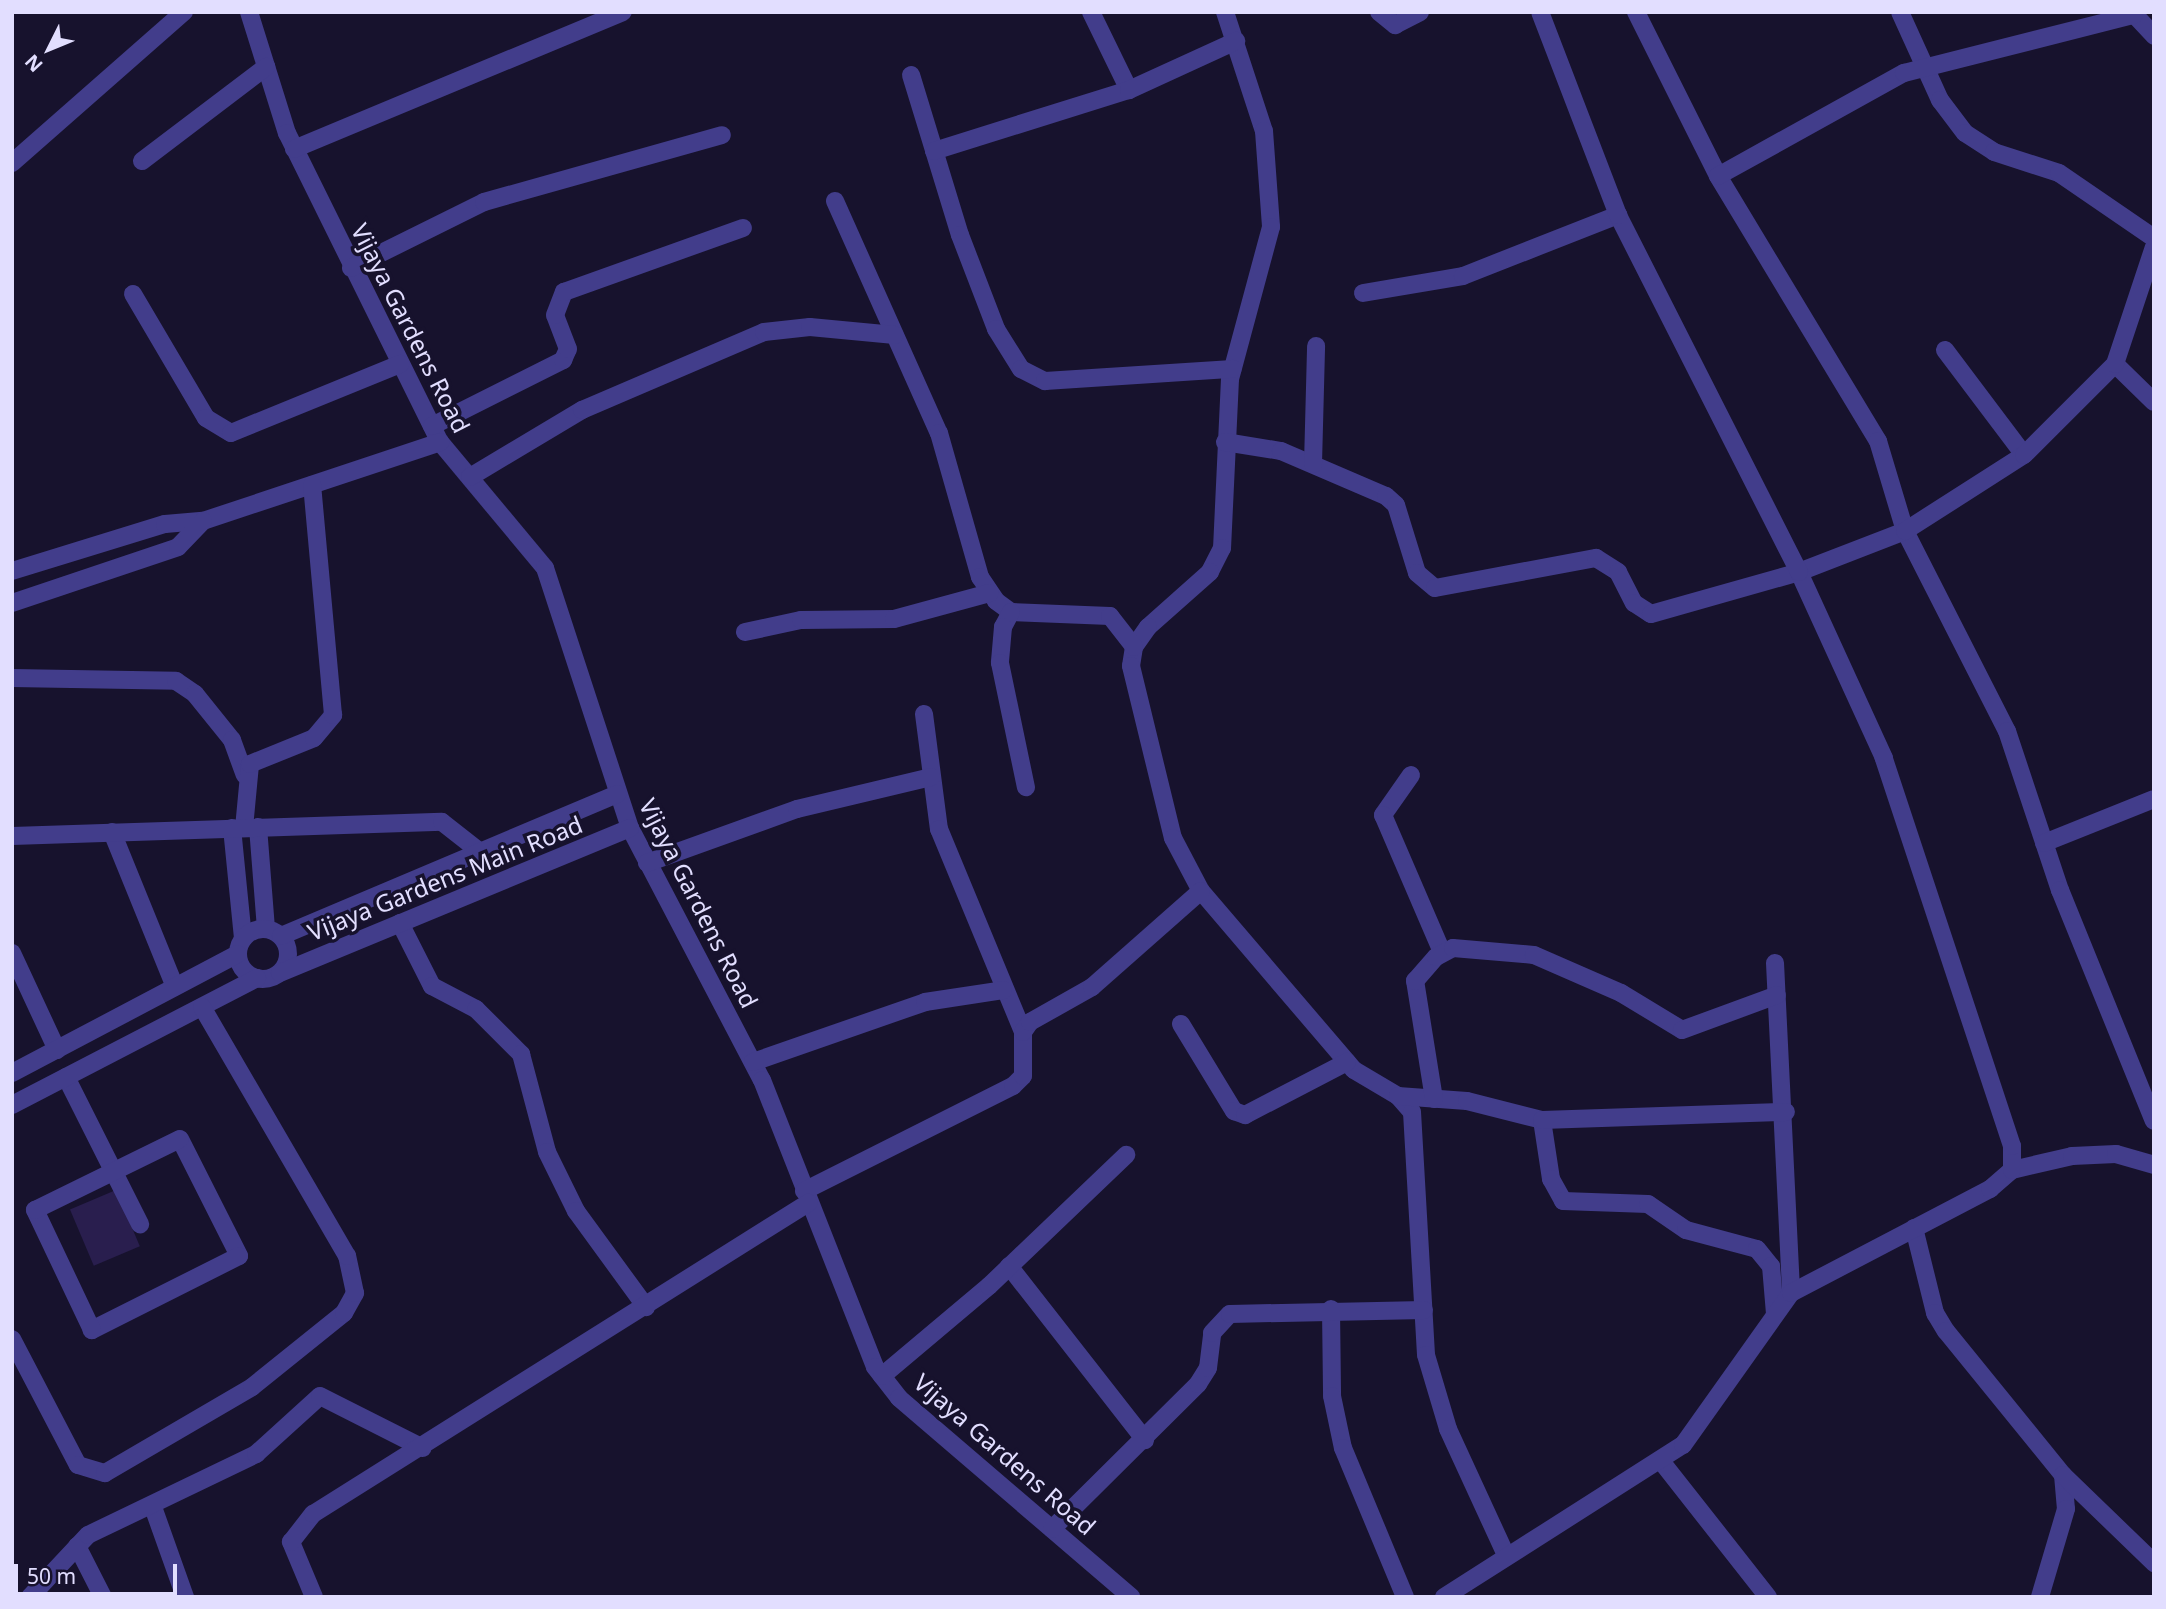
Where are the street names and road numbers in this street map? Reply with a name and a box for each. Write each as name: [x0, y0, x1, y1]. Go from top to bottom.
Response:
street label: Vijaya Gardens Road: [346, 219, 476, 437]
street label: Vijaya Gardens Road: [634, 794, 764, 1012]
street label: Vijaya Gardens Main Road: [303, 810, 587, 946]
street label: Vijaya Gardens Road: [908, 1367, 1102, 1541]

